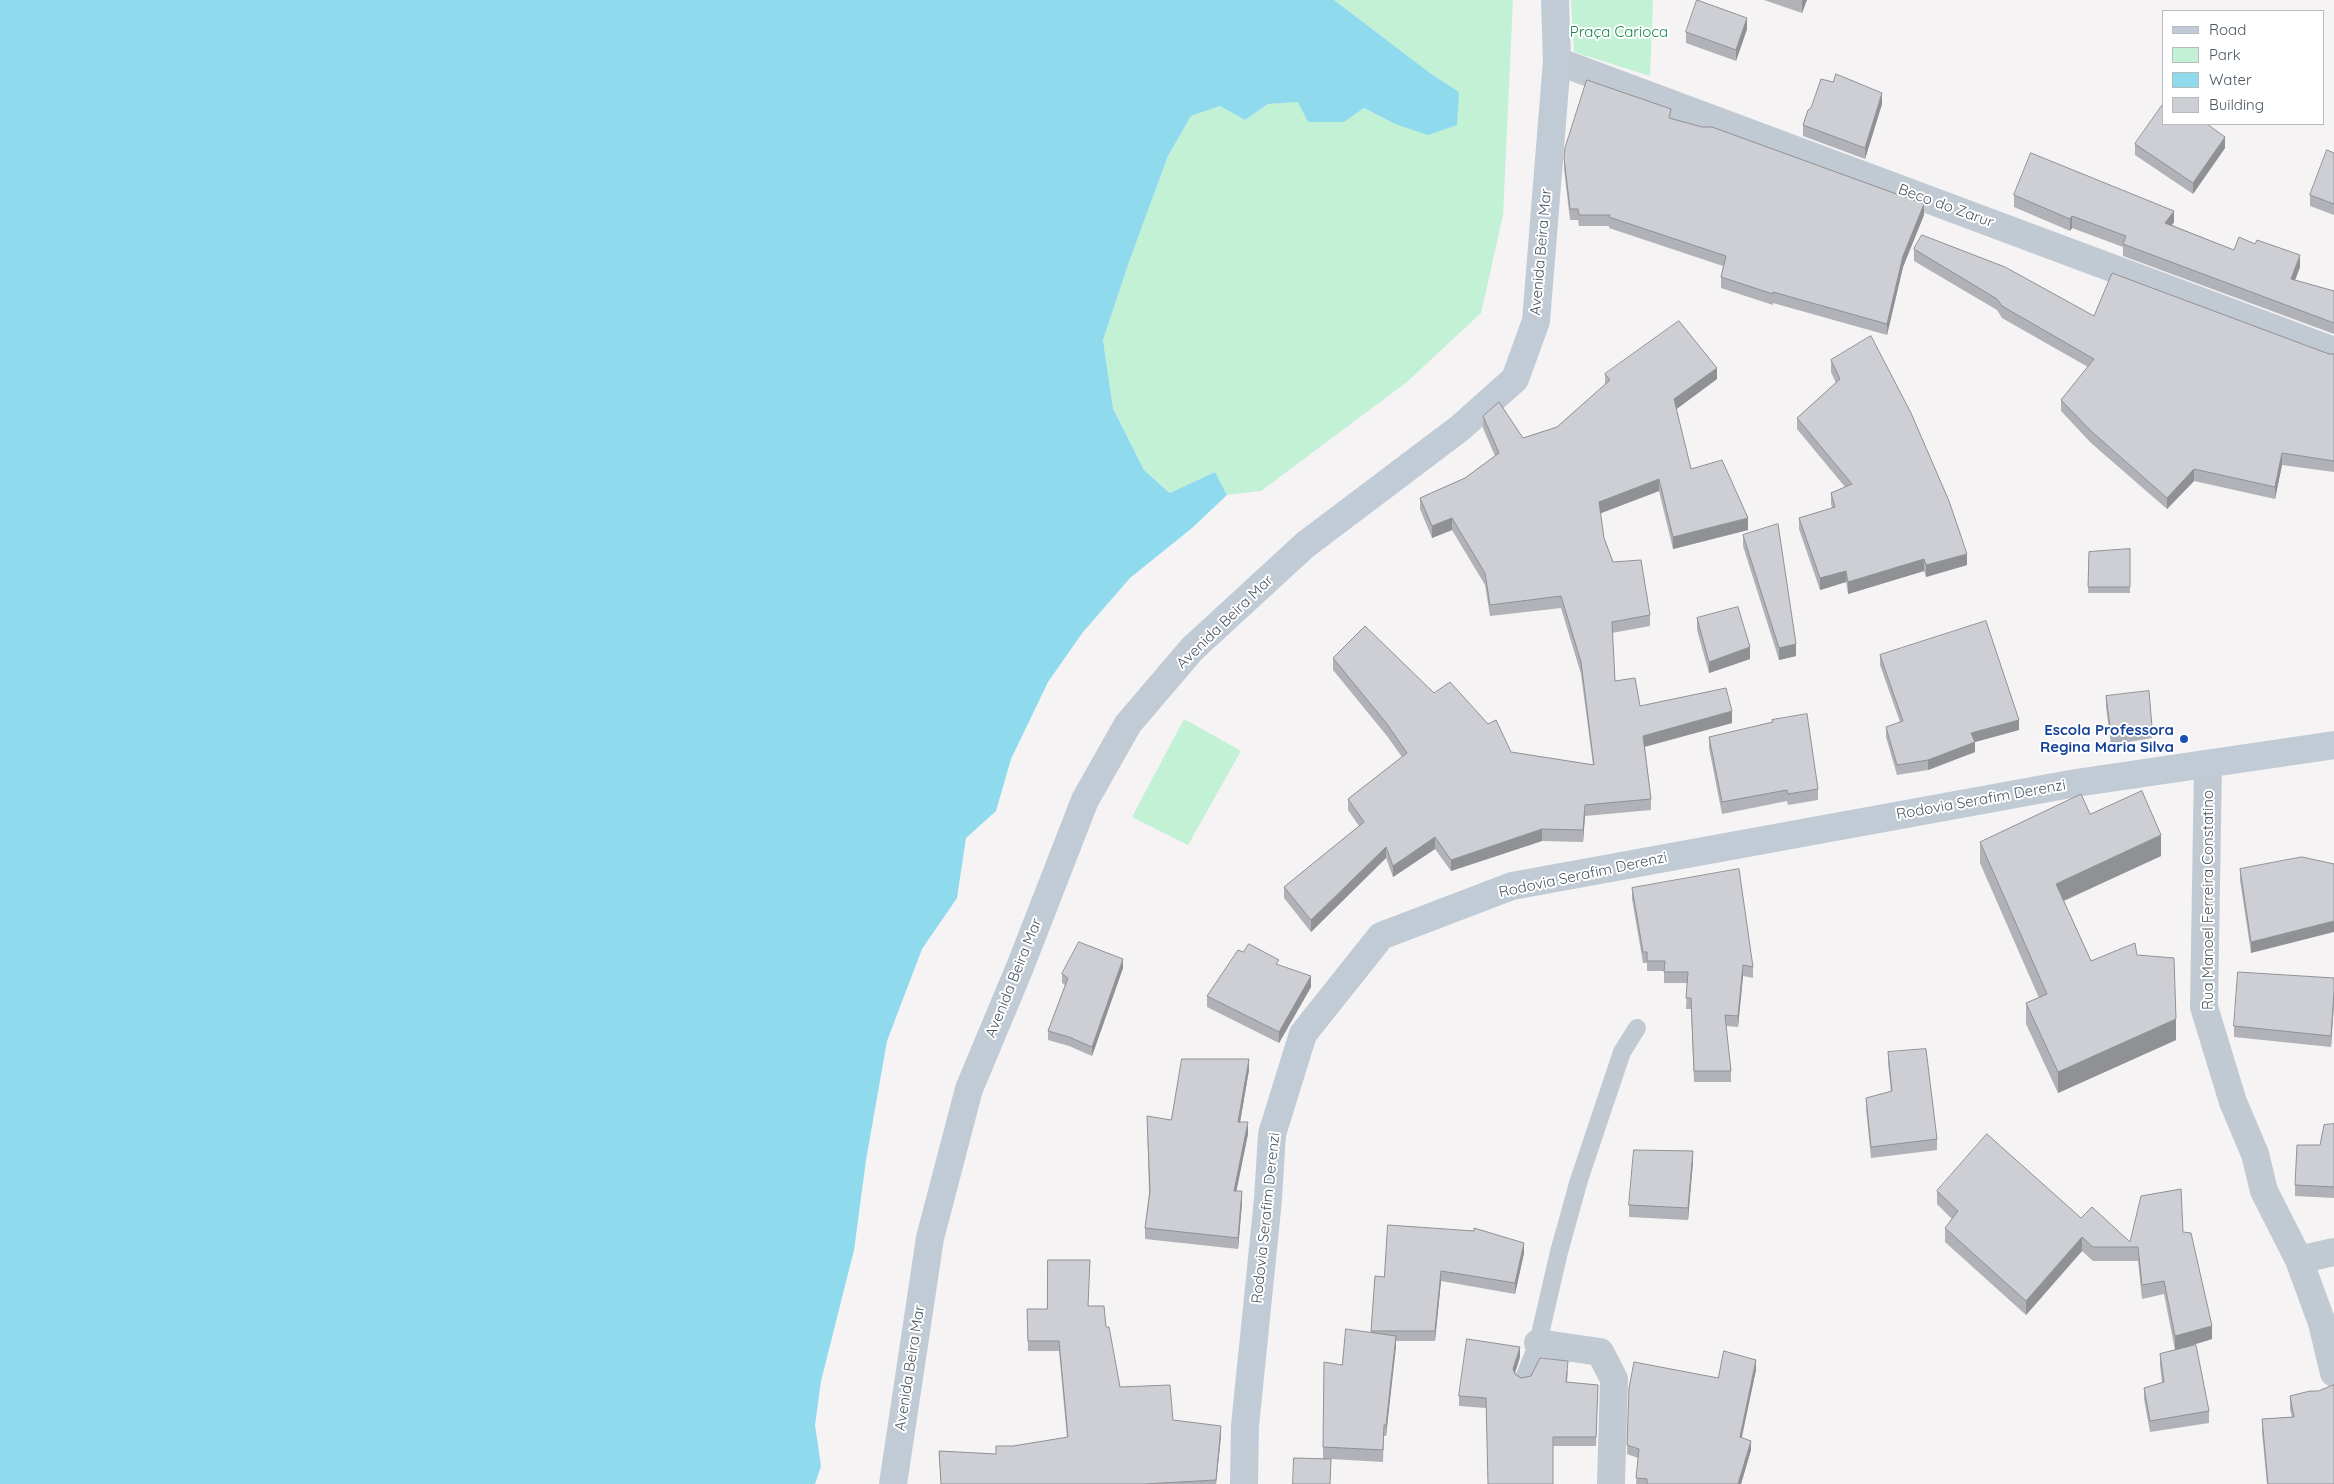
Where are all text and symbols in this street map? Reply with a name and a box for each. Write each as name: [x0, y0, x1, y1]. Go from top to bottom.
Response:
legend: [2162, 10, 2324, 125]
text: Road: [2209, 20, 2246, 39]
park label: Praça Carioca: [1570, 23, 1668, 41]
text: Park: [2209, 45, 2241, 64]
text: Water: [2209, 70, 2252, 89]
text: Building: [2209, 95, 2264, 114]
street label: Beco do Zarur: [1896, 180, 1996, 232]
street label: Avenida Beira Mar: [1526, 188, 1556, 316]
street label: Avenida Beira Mar: [1173, 571, 1277, 673]
place label: Escola Professora Regina Maria Silva: [2040, 721, 2174, 756]
marker: Escola Professora Regina Maria Silva: [2178, 733, 2190, 745]
street label: Rodovia Serafim Derenzi: [1895, 776, 2067, 824]
street label: Rua Manoel Ferreira Constatino: [2199, 790, 2217, 1010]
street label: Rodovia Serafim Derenzi: [1497, 848, 1669, 902]
street label: Avenida Beira Mar: [982, 916, 1046, 1040]
street label: Rodovia Serafim Derenzi: [1248, 1132, 1284, 1304]
street label: Avenida Beira Mar: [891, 1304, 929, 1432]

